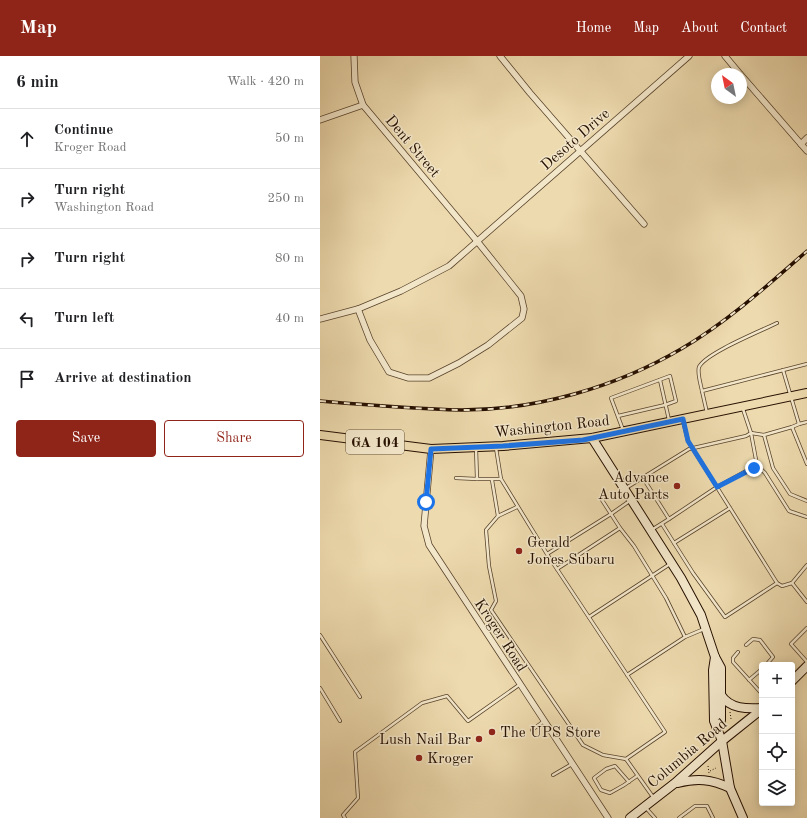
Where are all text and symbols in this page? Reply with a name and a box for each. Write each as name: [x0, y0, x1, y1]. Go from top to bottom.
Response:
text: Map: [20, 19, 57, 38]
text: Home: [576, 21, 611, 35]
text: Map: [633, 21, 659, 35]
text: About: [681, 21, 718, 35]
text: Contact: [740, 21, 787, 35]
north arrow: [711, 68, 747, 104]
text: 6 min: [16, 74, 59, 91]
text: Walk · 420 m: [227, 75, 304, 88]
street label: Desoto Drive: [539, 106, 613, 174]
street label: Dent Street: [382, 113, 442, 181]
text: Continue: [54, 123, 113, 138]
icon: ahead: [16, 128, 38, 150]
text: 50 m: [275, 132, 304, 145]
text: Kroger Road: [54, 141, 127, 154]
text: Turn right: [54, 183, 125, 198]
icon: right: [16, 188, 38, 210]
text: 250 m: [267, 192, 304, 205]
text: Washington Road: [54, 201, 154, 214]
icon: right: [16, 248, 38, 270]
text: Turn right: [54, 251, 125, 266]
text: 80 m: [275, 252, 304, 265]
icon: left: [16, 308, 38, 330]
text: Turn left: [54, 311, 114, 326]
text: 40 m: [275, 312, 304, 325]
icon: arrive: [16, 368, 38, 390]
text: Arrive at destination: [54, 371, 192, 386]
street label: Washington Road: [494, 414, 611, 441]
button: Save: [16, 420, 156, 457]
button: Share: [164, 420, 304, 457]
road number: GA 104: [346, 430, 404, 454]
route end: [745, 459, 763, 477]
place label: Advance Auto Parts: [598, 471, 669, 503]
marker: Advance Auto Parts: [672, 481, 682, 491]
route start: [417, 493, 435, 511]
place label: Gerald Jones Subaru: [527, 536, 615, 568]
marker: Gerald Jones Subaru: [514, 546, 524, 556]
street label: Kroger Road: [471, 597, 529, 675]
map controls: [759, 662, 795, 806]
button: +: [759, 662, 795, 698]
button: −: [759, 698, 795, 734]
street label: Columbia Road: [646, 717, 731, 791]
place label: The UPS Store: [500, 726, 601, 741]
marker: The UPS Store: [487, 727, 497, 737]
place label: Lush Nail Bar: [379, 733, 471, 748]
marker: Lush Nail Bar: [474, 734, 484, 744]
button: locate: [759, 734, 795, 770]
place label: Kroger: [427, 752, 473, 767]
marker: Kroger: [414, 753, 424, 763]
button: layers: [759, 770, 795, 806]

